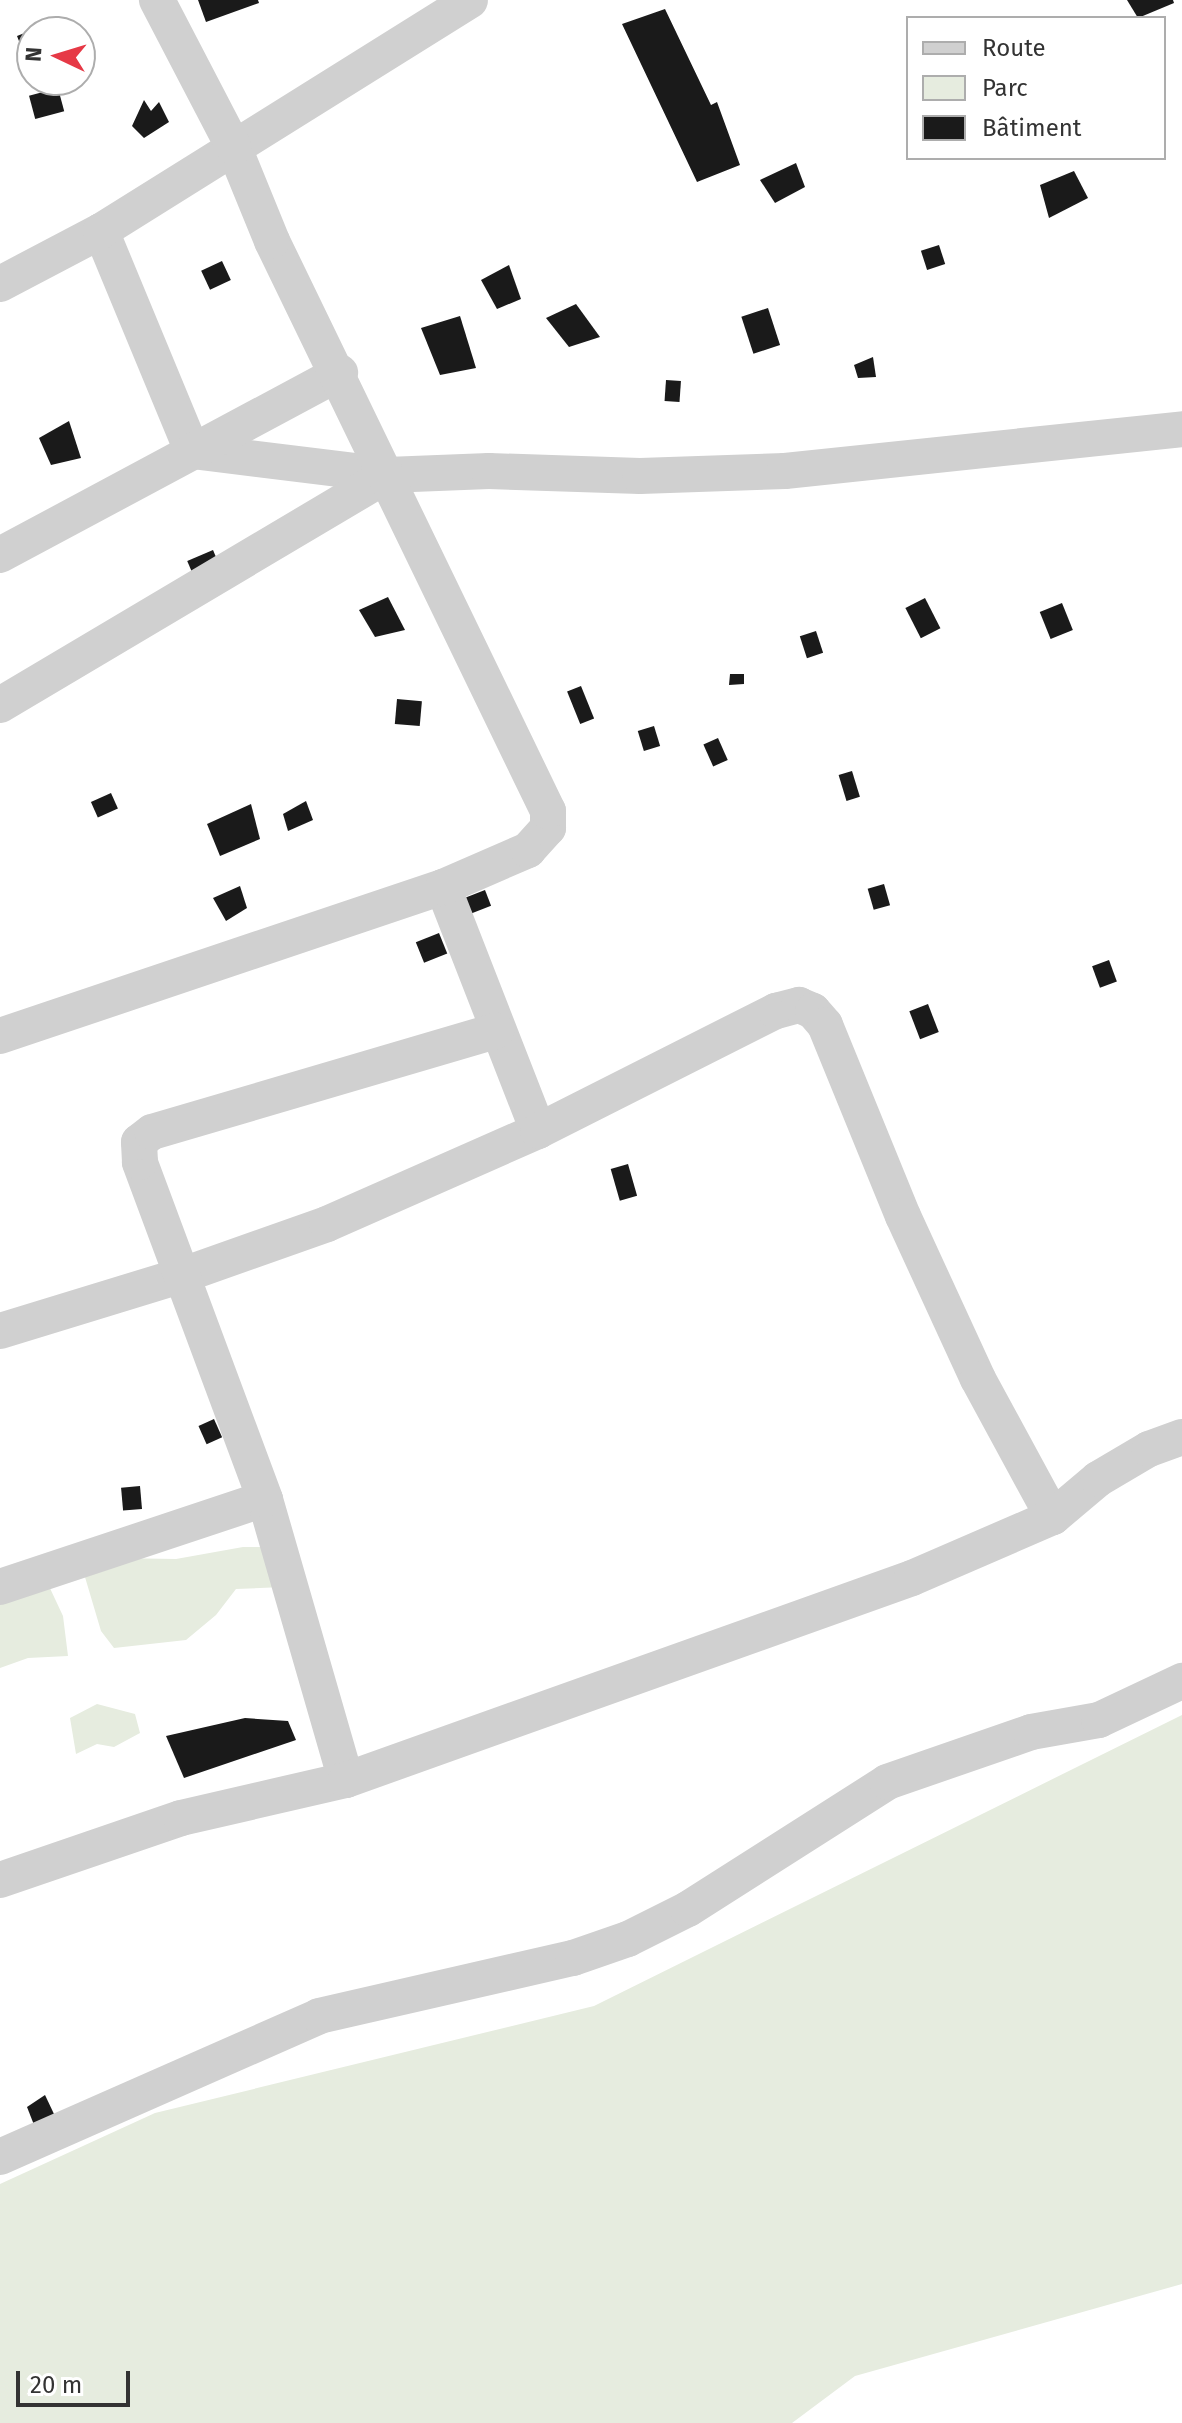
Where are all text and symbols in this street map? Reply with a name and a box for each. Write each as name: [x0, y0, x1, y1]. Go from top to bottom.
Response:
north arrow: [16, 16, 96, 96]
legend: [906, 16, 1166, 160]
text: Route: [982, 34, 1046, 62]
text: N: [20, 46, 48, 63]
text: Parc: [982, 74, 1028, 102]
text: Bâtiment: [982, 114, 1081, 142]
scale bar: [20, 2355, 134, 2405]
text: 20 m: [30, 2371, 82, 2399]

